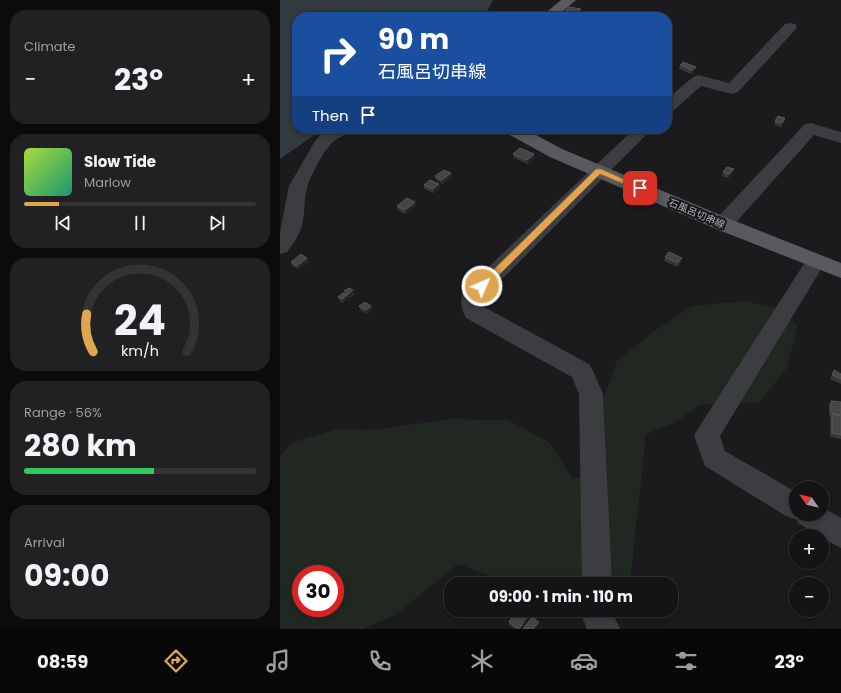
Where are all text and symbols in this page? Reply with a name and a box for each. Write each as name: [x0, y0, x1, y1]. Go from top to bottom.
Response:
text: 90 m: [378, 20, 449, 59]
icon: right: [312, 28, 364, 80]
text: Climate: [24, 37, 75, 56]
text: 23°: [114, 58, 163, 101]
text: 石風呂切串線: [378, 59, 486, 84]
text: −: [24, 64, 36, 95]
text: +: [241, 64, 256, 95]
icon: arrive: [357, 104, 379, 126]
text: Then: [312, 105, 349, 126]
text: Slow Tide: [84, 151, 156, 172]
pin: [623, 171, 657, 205]
text: Marlow: [84, 173, 131, 192]
icon: arrive: [629, 177, 651, 199]
street label: 石風呂切串線: [666, 195, 727, 232]
icon: previous: [52, 212, 74, 234]
icon: pause: [129, 212, 151, 234]
icon: next: [206, 212, 228, 234]
position arrow: [461, 265, 503, 307]
text: 24: [114, 291, 166, 350]
text: km/h: [121, 341, 159, 361]
text: Range · 56%: [24, 403, 102, 422]
text: 280 km: [24, 424, 137, 467]
north arrow: [789, 481, 829, 521]
map controls: [789, 481, 829, 617]
button: +: [789, 529, 829, 569]
text: Arrival: [24, 533, 65, 552]
text: 09:00: [24, 554, 110, 597]
speed limit sign: 30: [292, 565, 344, 617]
button: −: [789, 577, 829, 617]
text: 09:00 · 1 min · 110 m: [489, 586, 633, 607]
icon: directions: [162, 647, 190, 675]
icon: music: [264, 647, 292, 675]
icon: phone: [366, 647, 394, 675]
icon: climate: [468, 647, 496, 675]
icon: car: [570, 647, 598, 675]
icon: filters: [672, 647, 700, 675]
text: 08:59: [37, 649, 88, 674]
text: 23°: [774, 649, 804, 674]

